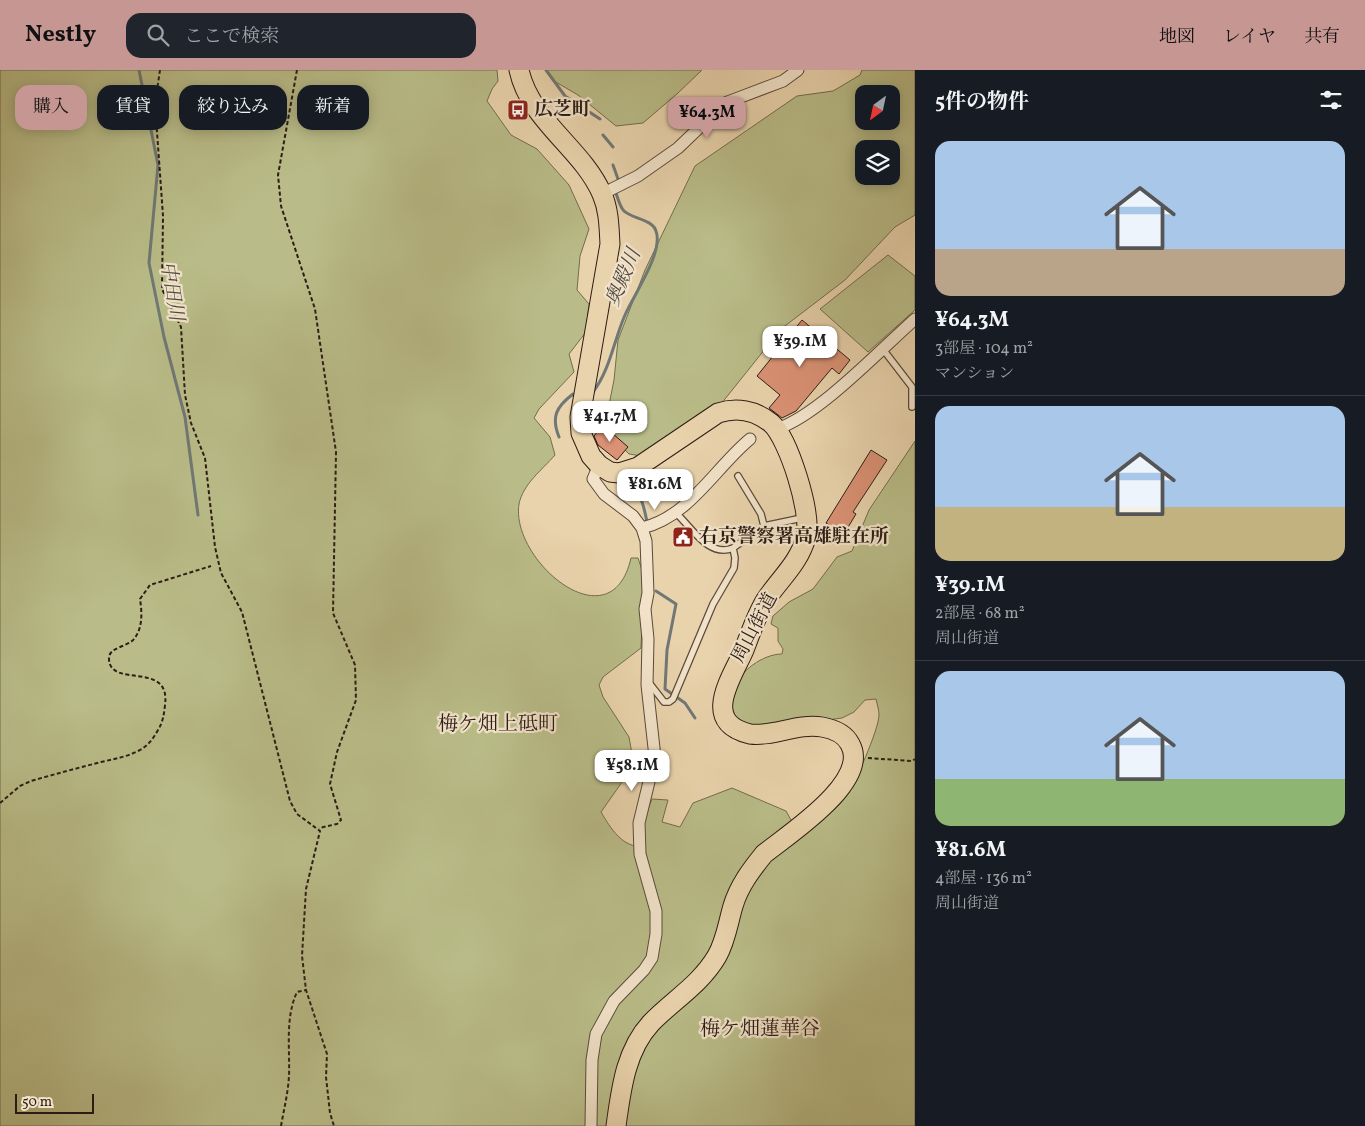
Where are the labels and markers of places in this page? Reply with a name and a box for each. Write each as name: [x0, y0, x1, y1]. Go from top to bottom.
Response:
place label: 広芝町: [534, 97, 591, 123]
pin: ¥64.3M: [666, 97, 748, 139]
bus stop icon: 広芝町: [506, 98, 530, 122]
pin: ¥39.1M: [759, 326, 841, 368]
pin: ¥41.7M: [569, 400, 651, 443]
pin: ¥81.6M: [614, 468, 696, 511]
place label: 右京警察署高雄駐在所: [699, 524, 889, 550]
public building icon: 右京警察署高雄駐在所: [671, 525, 695, 549]
pin: ¥58.1M: [591, 750, 673, 792]

